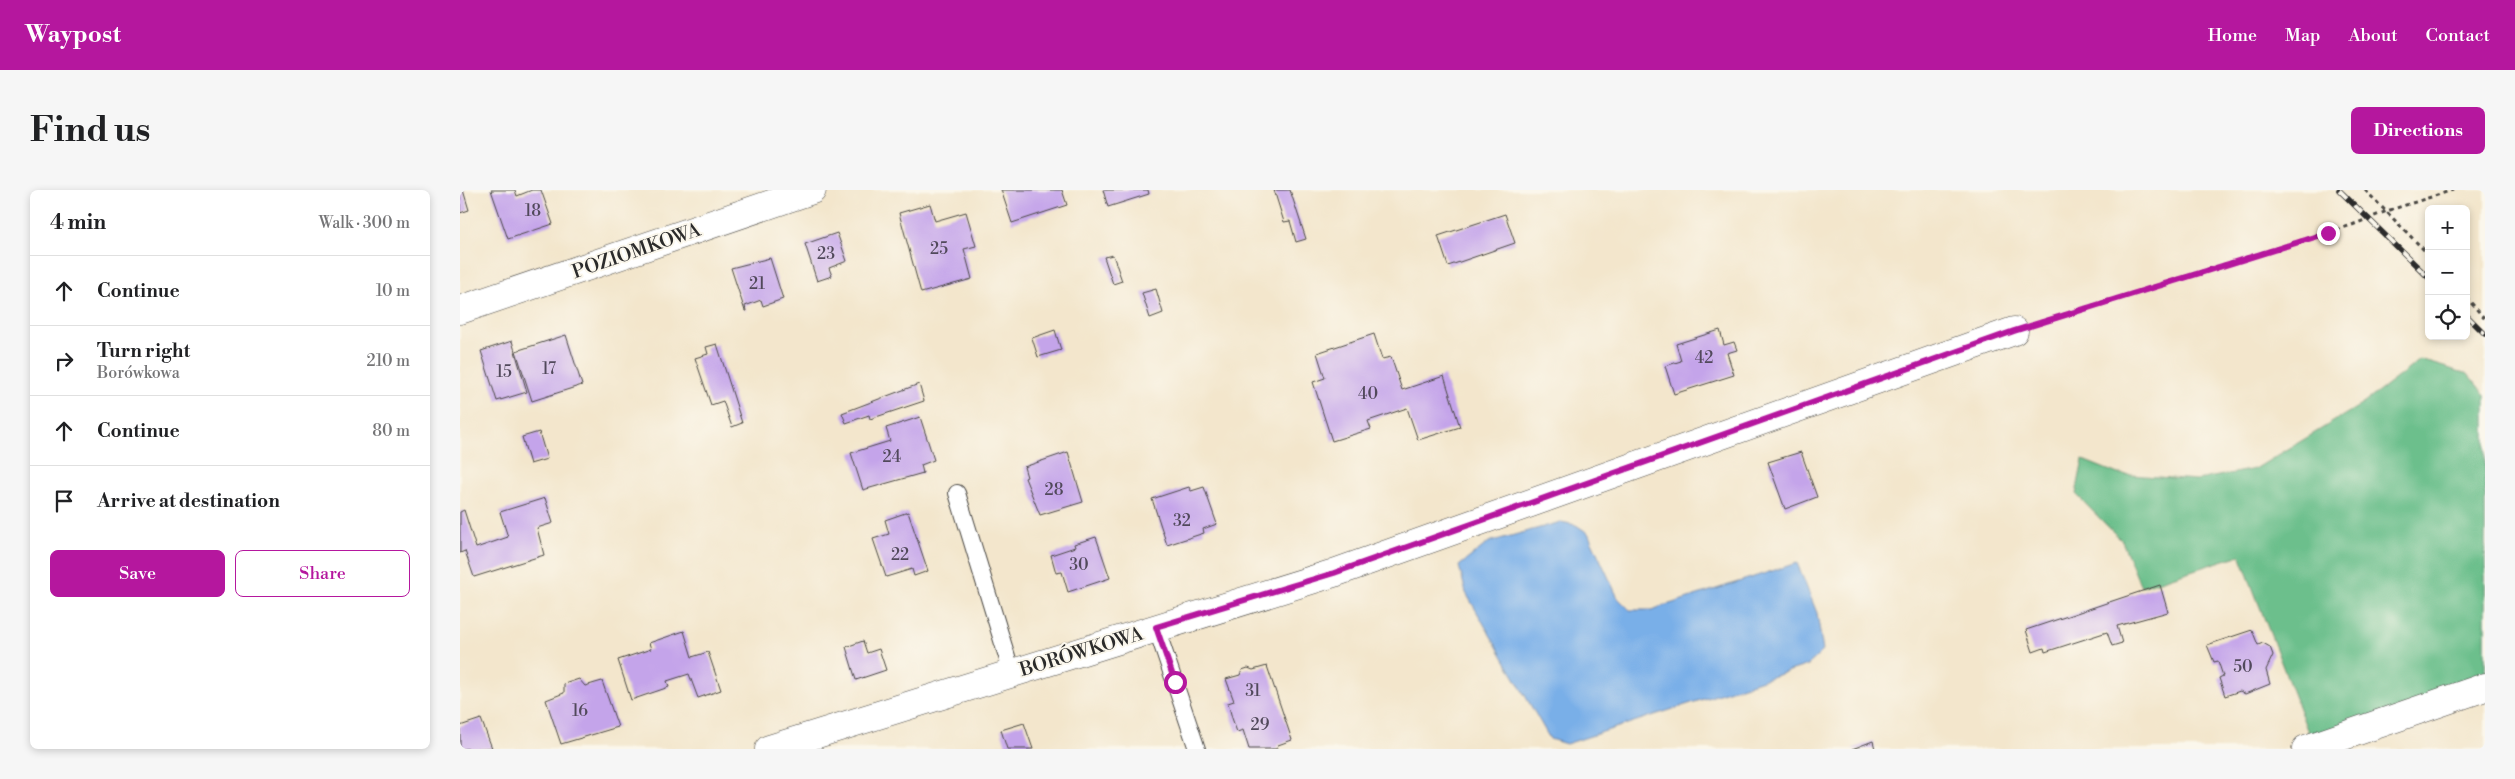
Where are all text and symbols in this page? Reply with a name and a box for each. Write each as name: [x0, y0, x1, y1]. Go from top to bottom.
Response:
text: Waypost: [25, 20, 121, 50]
text: Home: [2208, 24, 2257, 47]
text: Map: [2285, 24, 2321, 47]
text: About: [2349, 24, 2398, 47]
text: Contact: [2426, 24, 2490, 47]
button: Directions: [2351, 107, 2485, 154]
text: Find us: [30, 109, 150, 152]
house number: 18: [525, 201, 541, 221]
map controls: [2425, 205, 2470, 340]
button: +: [2425, 205, 2470, 250]
text: 4 min: [50, 210, 106, 236]
text: Walk · 300 m: [319, 213, 410, 233]
street label: POZIOMKOWA: [569, 217, 705, 284]
route end: [2317, 222, 2340, 245]
house number: 25: [930, 239, 948, 259]
house number: 23: [817, 244, 835, 264]
button: −: [2425, 250, 2470, 295]
house number: 21: [749, 274, 765, 294]
icon: ahead: [50, 277, 78, 305]
text: Continue: [97, 279, 180, 303]
text: 10 m: [376, 281, 410, 301]
button: locate: [2425, 295, 2470, 340]
text: Turn right: [97, 339, 190, 363]
icon: right: [50, 347, 78, 375]
house number: 42: [1695, 348, 1713, 368]
text: 210 m: [366, 351, 410, 371]
house number: 17: [542, 359, 556, 379]
house number: 15: [496, 362, 512, 382]
text: Borówkowa: [97, 363, 180, 383]
house number: 40: [1358, 384, 1378, 404]
icon: ahead: [50, 417, 78, 445]
text: Continue: [97, 419, 180, 443]
text: 80 m: [372, 421, 410, 441]
house number: 24: [883, 447, 902, 467]
house number: 28: [1045, 480, 1064, 500]
icon: arrive: [50, 487, 78, 515]
text: Arrive at destination: [97, 489, 280, 513]
house number: 32: [1173, 511, 1191, 531]
house number: 22: [891, 545, 909, 565]
button: Save: [50, 550, 225, 597]
button: Share: [235, 550, 410, 597]
house number: 30: [1069, 555, 1089, 575]
street label: BORÓWKOWA: [1015, 621, 1147, 682]
house number: 50: [2233, 657, 2253, 677]
route start: [1164, 671, 1187, 694]
house number: 31: [1245, 681, 1261, 701]
house number: 16: [572, 701, 588, 721]
house number: 29: [1251, 715, 1270, 735]

